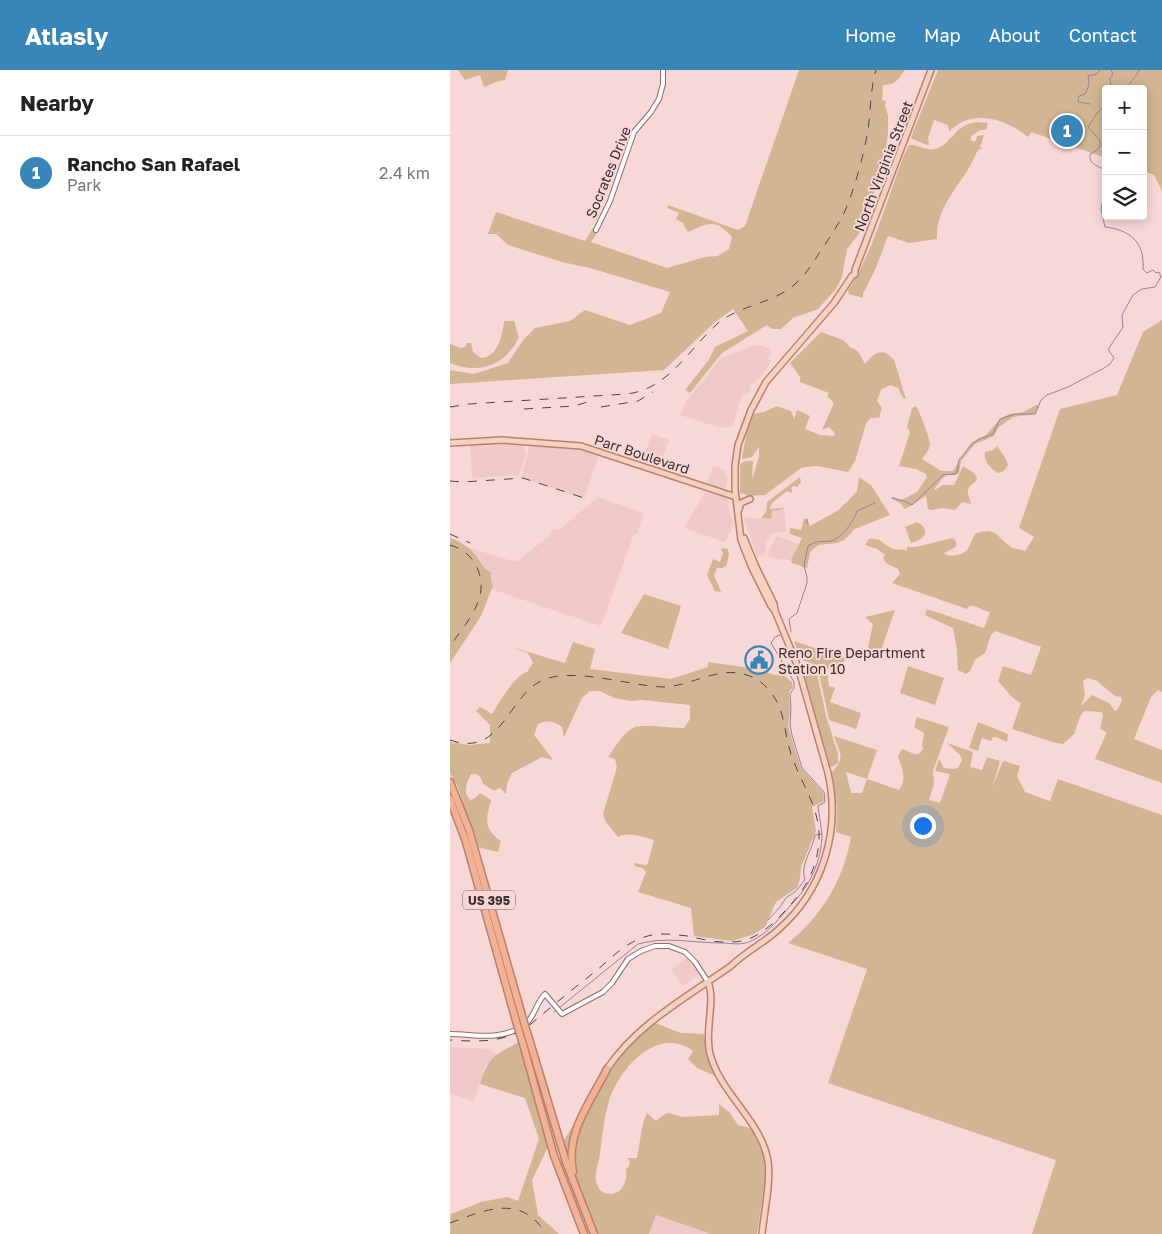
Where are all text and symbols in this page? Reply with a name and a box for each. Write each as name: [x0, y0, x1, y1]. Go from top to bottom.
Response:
text: Atlasly: [25, 21, 108, 50]
text: Home: [845, 24, 896, 46]
text: Map: [924, 24, 961, 46]
text: About: [989, 24, 1041, 46]
text: Contact: [1069, 24, 1137, 46]
map controls: [1102, 85, 1147, 220]
button: +: [1102, 85, 1147, 130]
text: Nearby: [20, 90, 94, 116]
street label: North Virginia Street: [850, 98, 916, 234]
pin: 1: [1051, 112, 1083, 150]
street label: Socrates Drive: [582, 124, 634, 220]
button: −: [1102, 130, 1147, 175]
text: Rancho San Rafael: [67, 152, 240, 175]
text: 1: [32, 163, 40, 183]
text: 2.4 km: [379, 163, 430, 183]
text: Park: [67, 175, 102, 195]
button: layers: [1102, 175, 1147, 220]
street label: Parr Boulevard: [592, 431, 692, 477]
place label: Reno Fire Department Station 10: [778, 644, 925, 677]
public building icon: Reno Fire Department Station 10: [744, 645, 774, 675]
your location: [910, 813, 936, 839]
road number: US 395: [463, 890, 515, 910]

